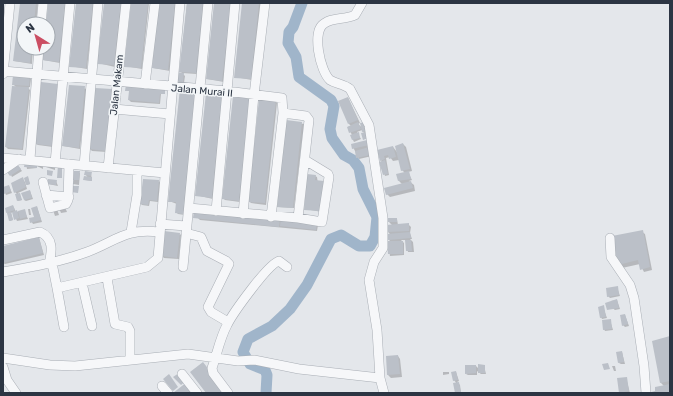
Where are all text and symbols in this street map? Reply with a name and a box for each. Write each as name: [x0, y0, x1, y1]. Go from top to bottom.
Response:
north arrow: [16, 16, 56, 56]
text: N: [23, 21, 37, 36]
street label: Jalan Makam: [108, 54, 126, 116]
street label: Jalan Murai II: [171, 82, 233, 100]

